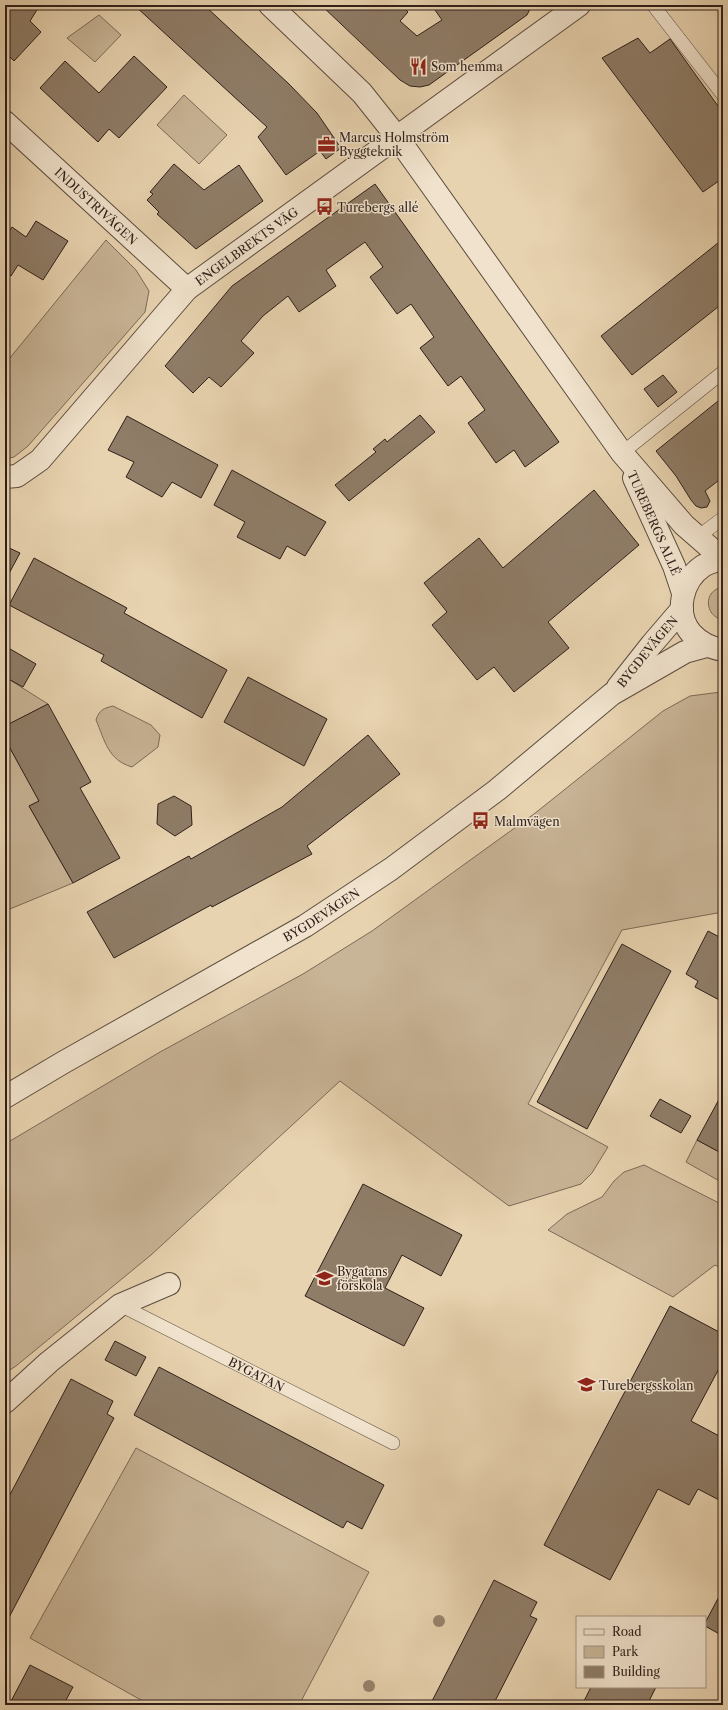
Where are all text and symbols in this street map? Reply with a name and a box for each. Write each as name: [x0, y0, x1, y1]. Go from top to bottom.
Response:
restaurant icon: Som hemma: [408, 56, 428, 76]
place label: Som hemma: [431, 59, 503, 74]
place label: Marcus Holmström Byggteknik: [339, 130, 449, 159]
office icon: Marcus Holmström Byggteknik: [316, 134, 336, 154]
street label: INDUSTRIVÄGEN: [52, 164, 141, 248]
bus stop icon: Turebergs allé: [314, 197, 334, 217]
place label: Turebergs allé: [337, 200, 419, 215]
street label: ENGELBREKTS VÄG: [192, 203, 301, 288]
street label: TUREBERGS ALLÉ: [624, 468, 685, 578]
street label: BYGDEVÄGEN: [613, 612, 681, 690]
bus stop icon: Malmvägen: [471, 811, 491, 831]
place label: Malmvägen: [494, 814, 560, 829]
street label: BYGDEVÄGEN: [280, 885, 362, 944]
place label: Bygatans förskola: [337, 1264, 388, 1293]
school or university icon: Bygatans förskola: [314, 1268, 334, 1288]
street label: BYGATAN: [226, 1354, 287, 1394]
school or university icon: Turebergsskolan: [576, 1375, 596, 1395]
place label: Turebergsskolan: [599, 1378, 694, 1393]
legend: [576, 1616, 706, 1688]
text: Road: [612, 1624, 642, 1639]
text: Park: [612, 1644, 639, 1659]
text: Building: [612, 1664, 660, 1679]

